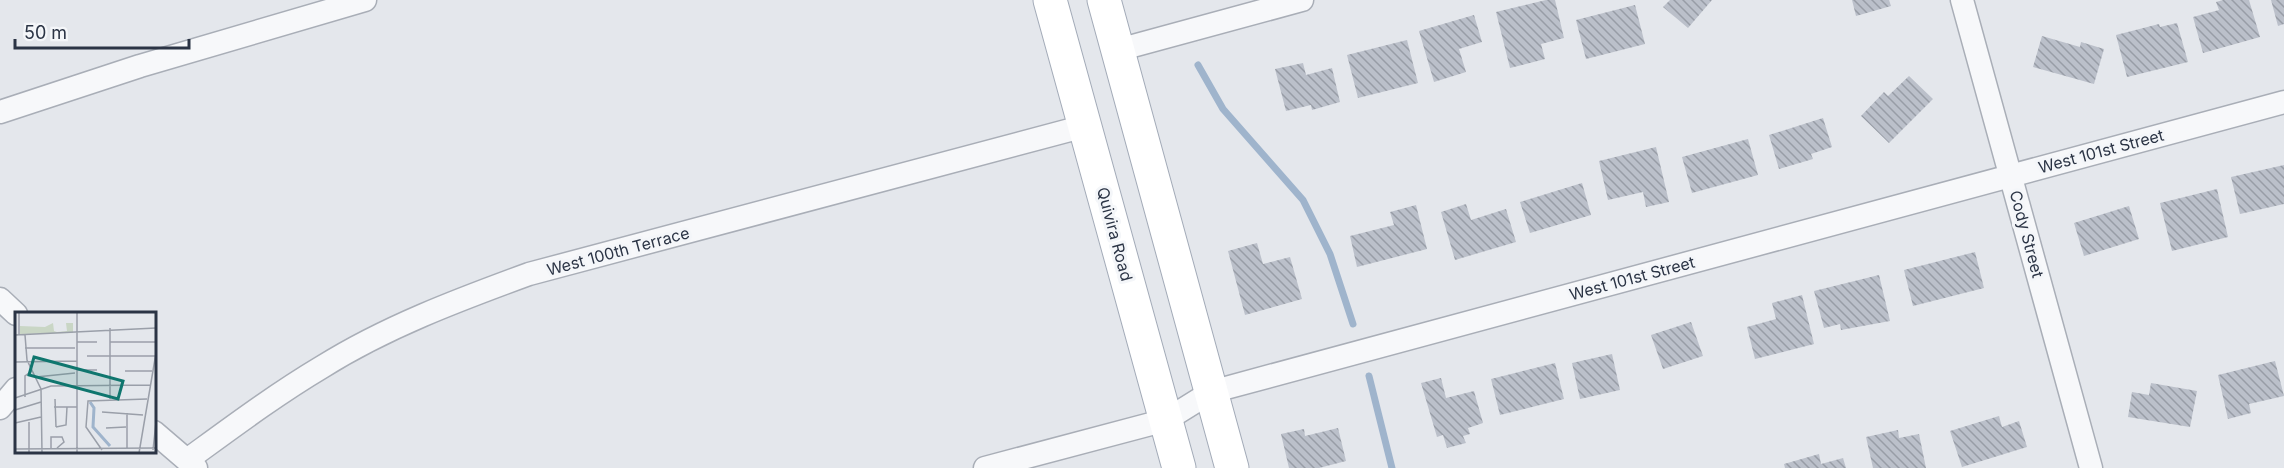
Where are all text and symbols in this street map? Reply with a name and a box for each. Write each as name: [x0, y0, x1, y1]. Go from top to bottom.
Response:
scale bar: [15, 12, 189, 50]
text: 50 m: [24, 22, 67, 43]
street label: West 101st Street: [2036, 125, 2166, 177]
street label: Quivira Road: [1093, 185, 1137, 283]
street label: Cody Street: [2006, 188, 2048, 280]
street label: West 100th Terrace: [545, 222, 691, 280]
street label: West 101st Street: [1567, 252, 1697, 304]
inset map: [15, 312, 156, 453]

